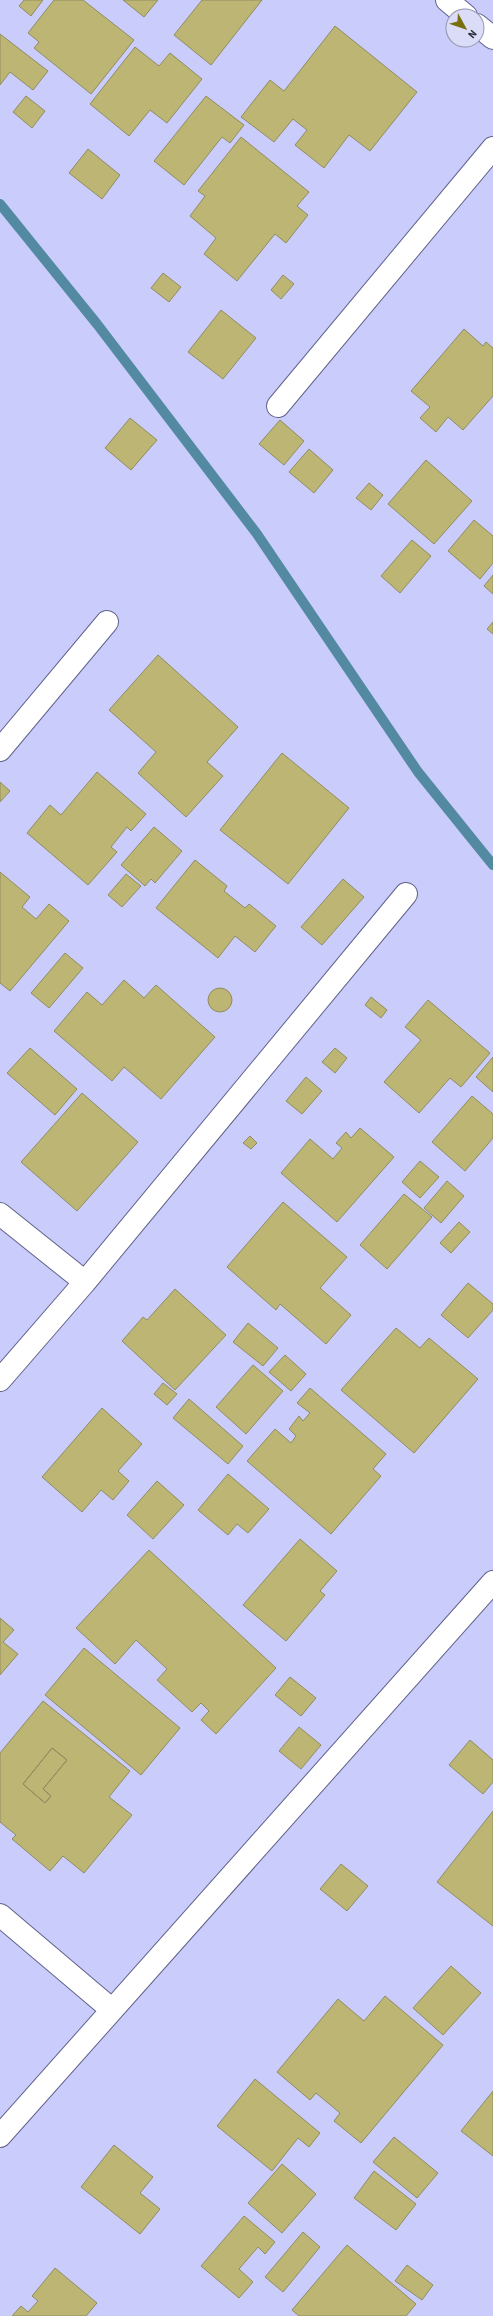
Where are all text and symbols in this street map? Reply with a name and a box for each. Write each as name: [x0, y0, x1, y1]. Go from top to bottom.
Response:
north arrow: [445, 8, 485, 48]
text: N: [464, 26, 480, 42]

